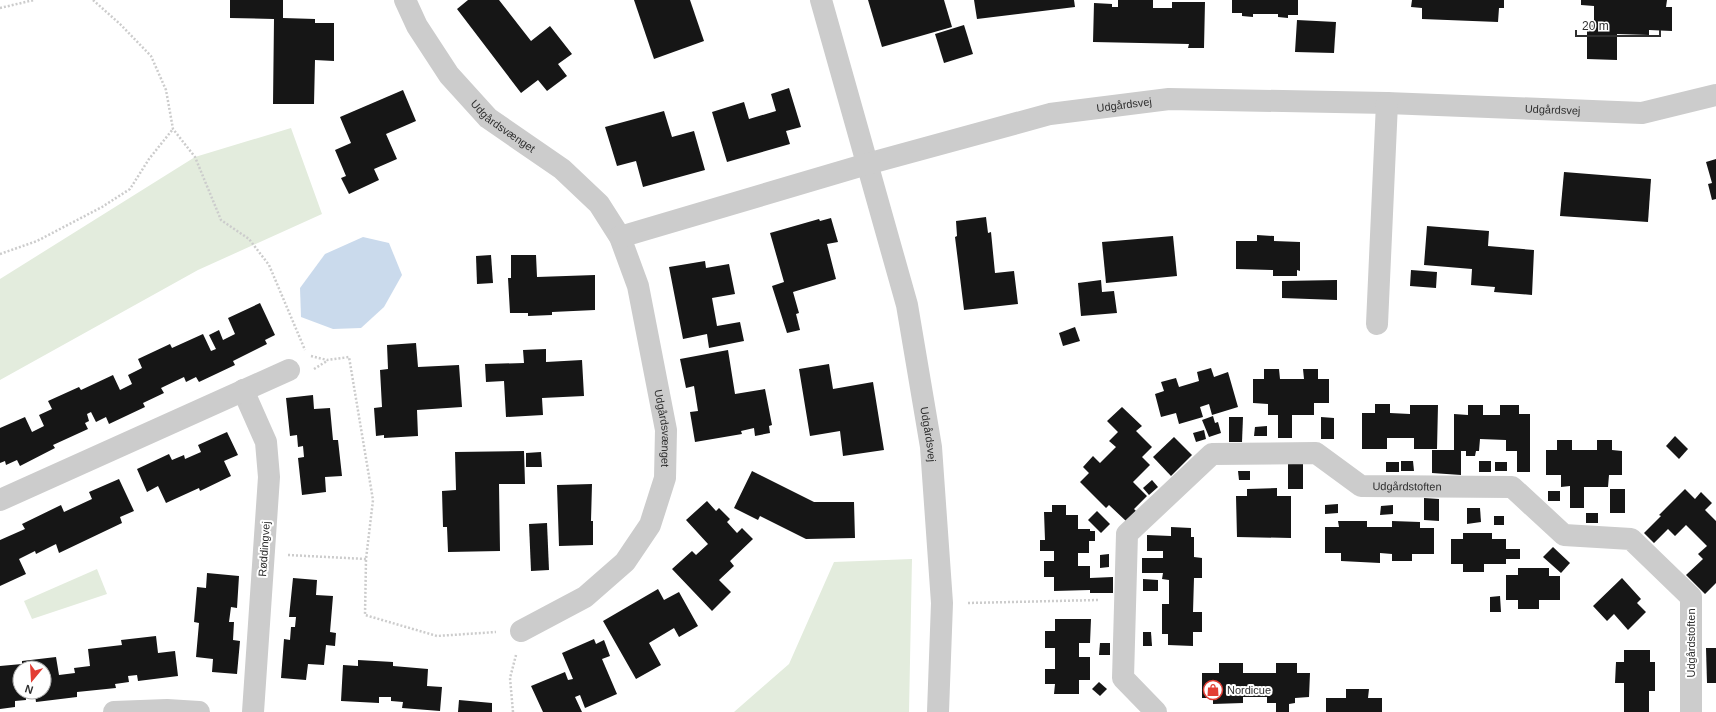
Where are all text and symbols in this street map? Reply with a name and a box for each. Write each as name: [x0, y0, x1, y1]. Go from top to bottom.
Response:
scale bar: [1576, 12, 1660, 38]
text: 20 m: [1582, 19, 1609, 33]
street label: Udgårdsvej: [1096, 95, 1153, 114]
street label: Udgårdsvænget: [469, 97, 537, 155]
street label: Udgårdsvej: [1525, 102, 1581, 117]
street label: Udgårdsvænget: [652, 388, 672, 467]
street label: Udgårdsvej: [918, 406, 938, 462]
street label: Udgårdstoften: [1372, 480, 1442, 493]
street label: Røddingvej: [256, 521, 272, 577]
street label: Udgårdstoften: [1685, 608, 1697, 678]
north arrow: [12, 660, 52, 700]
shop icon: Nordicue: [1202, 679, 1224, 701]
text: N: [23, 683, 35, 696]
place label: Nordicue: [1227, 684, 1271, 696]

